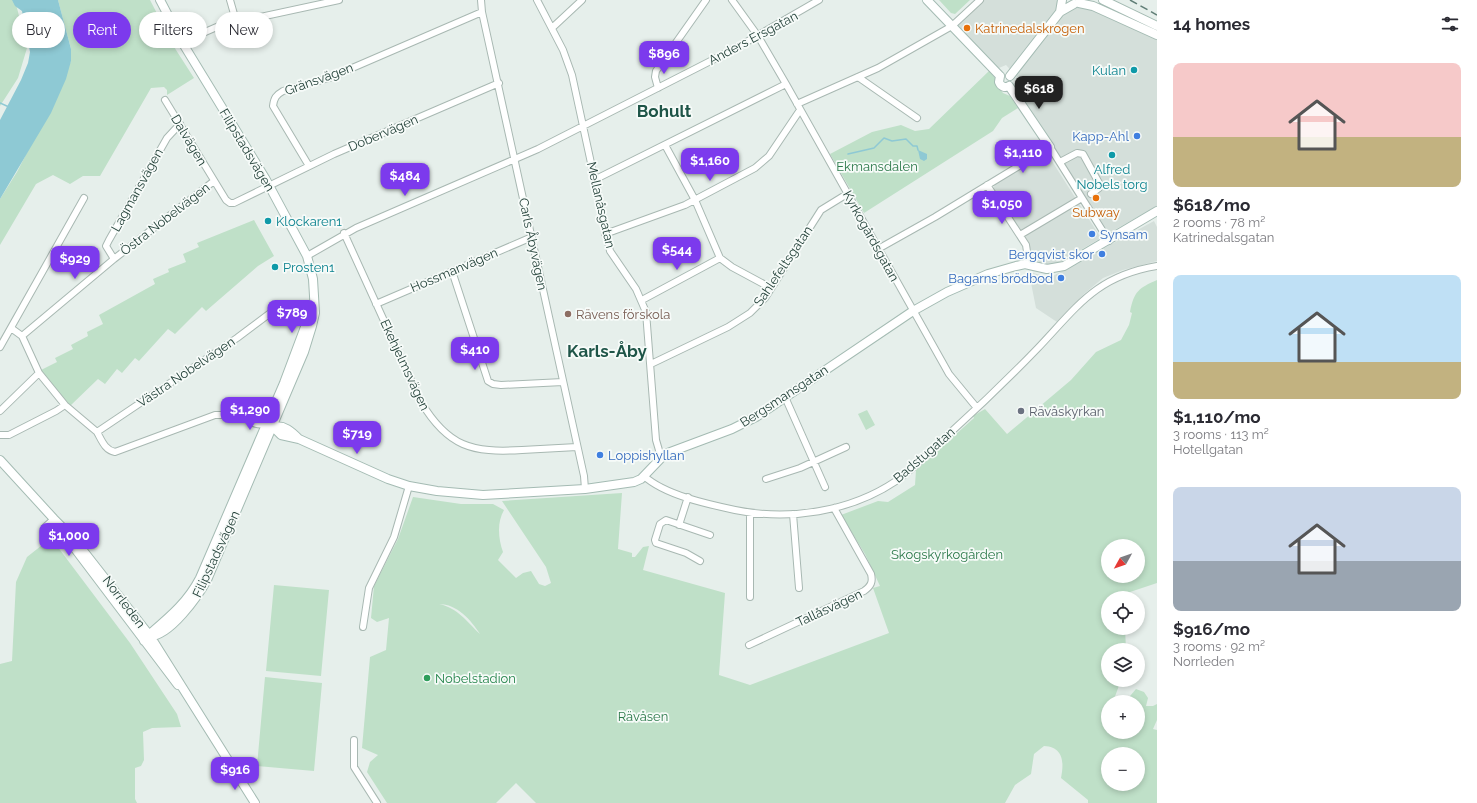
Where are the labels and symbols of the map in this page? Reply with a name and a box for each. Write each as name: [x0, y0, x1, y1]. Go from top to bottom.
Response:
street label: Anders Ersgatan: [706, 8, 800, 68]
place label: Katrinedalskrogen: [975, 21, 1085, 36]
marker: Katrinedalskrogen: [962, 23, 972, 33]
pin: $896: [640, 41, 688, 75]
street label: Gränsvägen: [283, 60, 355, 98]
place label: Kulan: [1092, 63, 1126, 78]
marker: Kulan: [1129, 65, 1139, 75]
pin: $618: [1015, 76, 1063, 110]
district label: Bohult: [637, 101, 692, 121]
street label: Filipstadsvägen: [216, 106, 278, 194]
street label: Dalvägen: [168, 112, 210, 168]
street label: Dobervägen: [346, 112, 420, 154]
place label: Kapp-Ahl: [1072, 129, 1129, 144]
marker: Kapp-Ahl: [1132, 131, 1142, 141]
pin: $1,110: [990, 140, 1056, 174]
street label: Lagmansvägen: [108, 146, 166, 234]
pin: $1,160: [677, 148, 743, 182]
marker: Alfred Nobels torg: [1107, 150, 1117, 160]
park label: Ekmansdalen: [836, 159, 918, 174]
street label: Mellanåsgatan: [584, 160, 618, 250]
place label: Alfred Nobels torg: [1077, 162, 1147, 192]
pin: $484: [381, 163, 429, 197]
street label: Östra Nobelvägen: [117, 179, 213, 258]
street label: Kyrkogårdsgatan: [840, 188, 902, 284]
pin: $1,050: [969, 191, 1035, 225]
marker: Subway: [1091, 193, 1101, 203]
street label: Carls Åbyvägen: [516, 196, 551, 292]
place label: Subway: [1072, 205, 1120, 220]
place label: Klockaren1: [276, 214, 342, 229]
marker: Klockaren1: [263, 216, 273, 226]
street label: Sahlefeltsgatan: [751, 223, 815, 309]
place label: Synsam: [1100, 227, 1148, 242]
marker: Synsam: [1087, 229, 1097, 239]
pin: $544: [653, 237, 701, 271]
street label: Hossmanvägen: [408, 245, 500, 295]
pin: $929: [51, 246, 99, 280]
place label: Bergqvist skor: [1008, 247, 1094, 262]
marker: Bergqvist skor: [1097, 249, 1107, 259]
place label: Prosten1: [283, 260, 335, 275]
marker: Prosten1: [270, 262, 280, 272]
place label: Bagarns brödbod: [948, 271, 1053, 286]
marker: Bagarns brödbod: [1056, 273, 1066, 283]
pin: $789: [268, 300, 316, 334]
place label: Rävens förskola: [576, 307, 670, 322]
marker: Rävens förskola: [563, 309, 573, 319]
street label: Ekehjelmsvägen: [377, 317, 433, 413]
street label: Västra Nobelvägen: [134, 334, 238, 410]
pin: $410: [451, 337, 499, 371]
district label: Karls-Åby: [567, 341, 648, 361]
street label: Bergsmansgatan: [737, 362, 831, 430]
pin: $1,290: [217, 397, 283, 431]
place label: Rävåskyrkan: [1029, 404, 1104, 419]
marker: Rävåskyrkan: [1016, 406, 1026, 416]
pin: $719: [333, 421, 381, 455]
street label: Badstugatan: [890, 424, 958, 486]
place label: Loppishyllan: [608, 448, 685, 463]
marker: Loppishyllan: [595, 450, 605, 460]
street label: Filipstadsvägen: [189, 508, 243, 600]
pin: $1,000: [36, 523, 102, 557]
north arrow: [1101, 539, 1145, 583]
park label: Skogskyrkogården: [891, 547, 1003, 562]
street label: Norrleden: [100, 573, 148, 631]
street label: Tallåsvägen: [794, 586, 864, 630]
place label: Nobelstadion: [435, 671, 516, 686]
marker: Nobelstadion: [422, 673, 432, 683]
park label: Rävåsen: [618, 709, 668, 724]
pin: $916: [211, 757, 259, 791]

